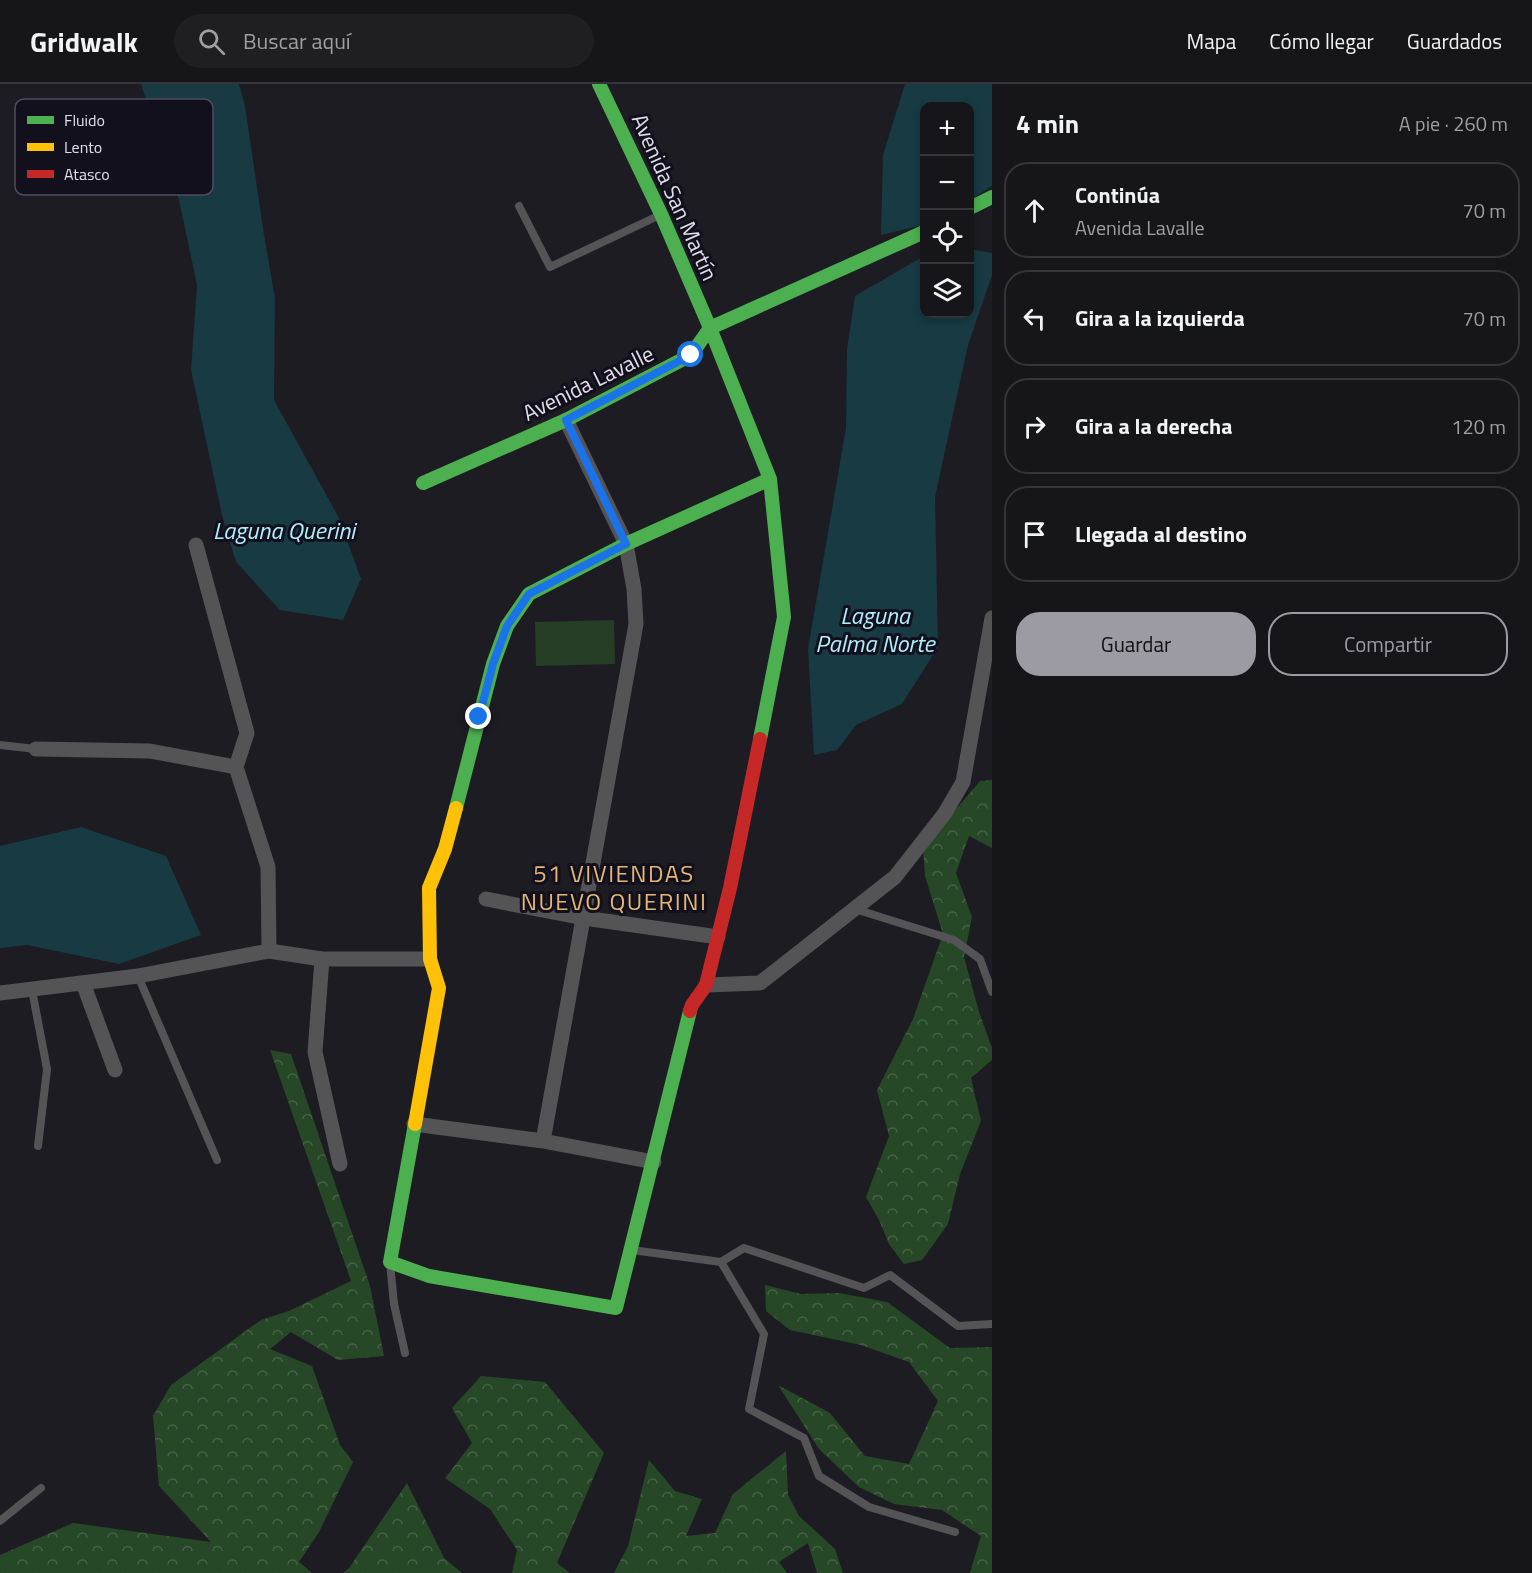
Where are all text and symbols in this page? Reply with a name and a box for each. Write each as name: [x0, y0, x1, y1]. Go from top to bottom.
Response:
search box: [174, 14, 594, 68]
text: Gridwalk: [30, 20, 138, 63]
text: Buscar aquí: [243, 24, 351, 58]
icon: search: [195, 25, 228, 58]
text: Mapa: [1187, 25, 1236, 57]
text: Cómo llegar: [1269, 25, 1374, 57]
text: Guardados: [1407, 25, 1502, 57]
legend: [15, 99, 213, 195]
map controls: [920, 102, 974, 318]
button: +: [920, 102, 974, 156]
text: 4 min: [1016, 104, 1079, 143]
text: Fluido: [64, 108, 105, 132]
street label: Avenida San Martín: [623, 108, 727, 286]
text: A pie · 260 m: [1399, 108, 1508, 139]
text: Lento: [64, 135, 102, 159]
button: −: [920, 156, 974, 210]
text: Atasco: [64, 162, 110, 186]
text: Continúa: [1075, 178, 1160, 212]
icon: ahead: [1018, 194, 1051, 227]
text: 70 m: [1462, 195, 1506, 226]
button: locate: [920, 210, 974, 264]
text: Avenida Lavalle: [1075, 212, 1205, 243]
button: layers: [920, 264, 974, 318]
text: Gira a la izquierda: [1075, 301, 1245, 335]
icon: left: [1018, 302, 1051, 335]
text: 70 m: [1462, 303, 1506, 334]
street label: Avenida Lavalle: [517, 336, 659, 430]
route start: [677, 341, 703, 367]
text: Gira a la derecha: [1075, 409, 1232, 443]
icon: right: [1018, 410, 1051, 443]
text: 120 m: [1451, 411, 1506, 442]
water label: Laguna Querini: [213, 512, 358, 548]
text: Llegada al destino: [1075, 517, 1247, 551]
icon: arrive: [1018, 518, 1051, 551]
water label: Laguna Palma Norte: [815, 597, 937, 661]
button: Guardar: [1016, 612, 1256, 676]
button: Compartir: [1268, 612, 1508, 676]
route end: [465, 703, 491, 729]
district label: 51 VIVIENDAS NUEVO QUERINI: [521, 855, 707, 919]

